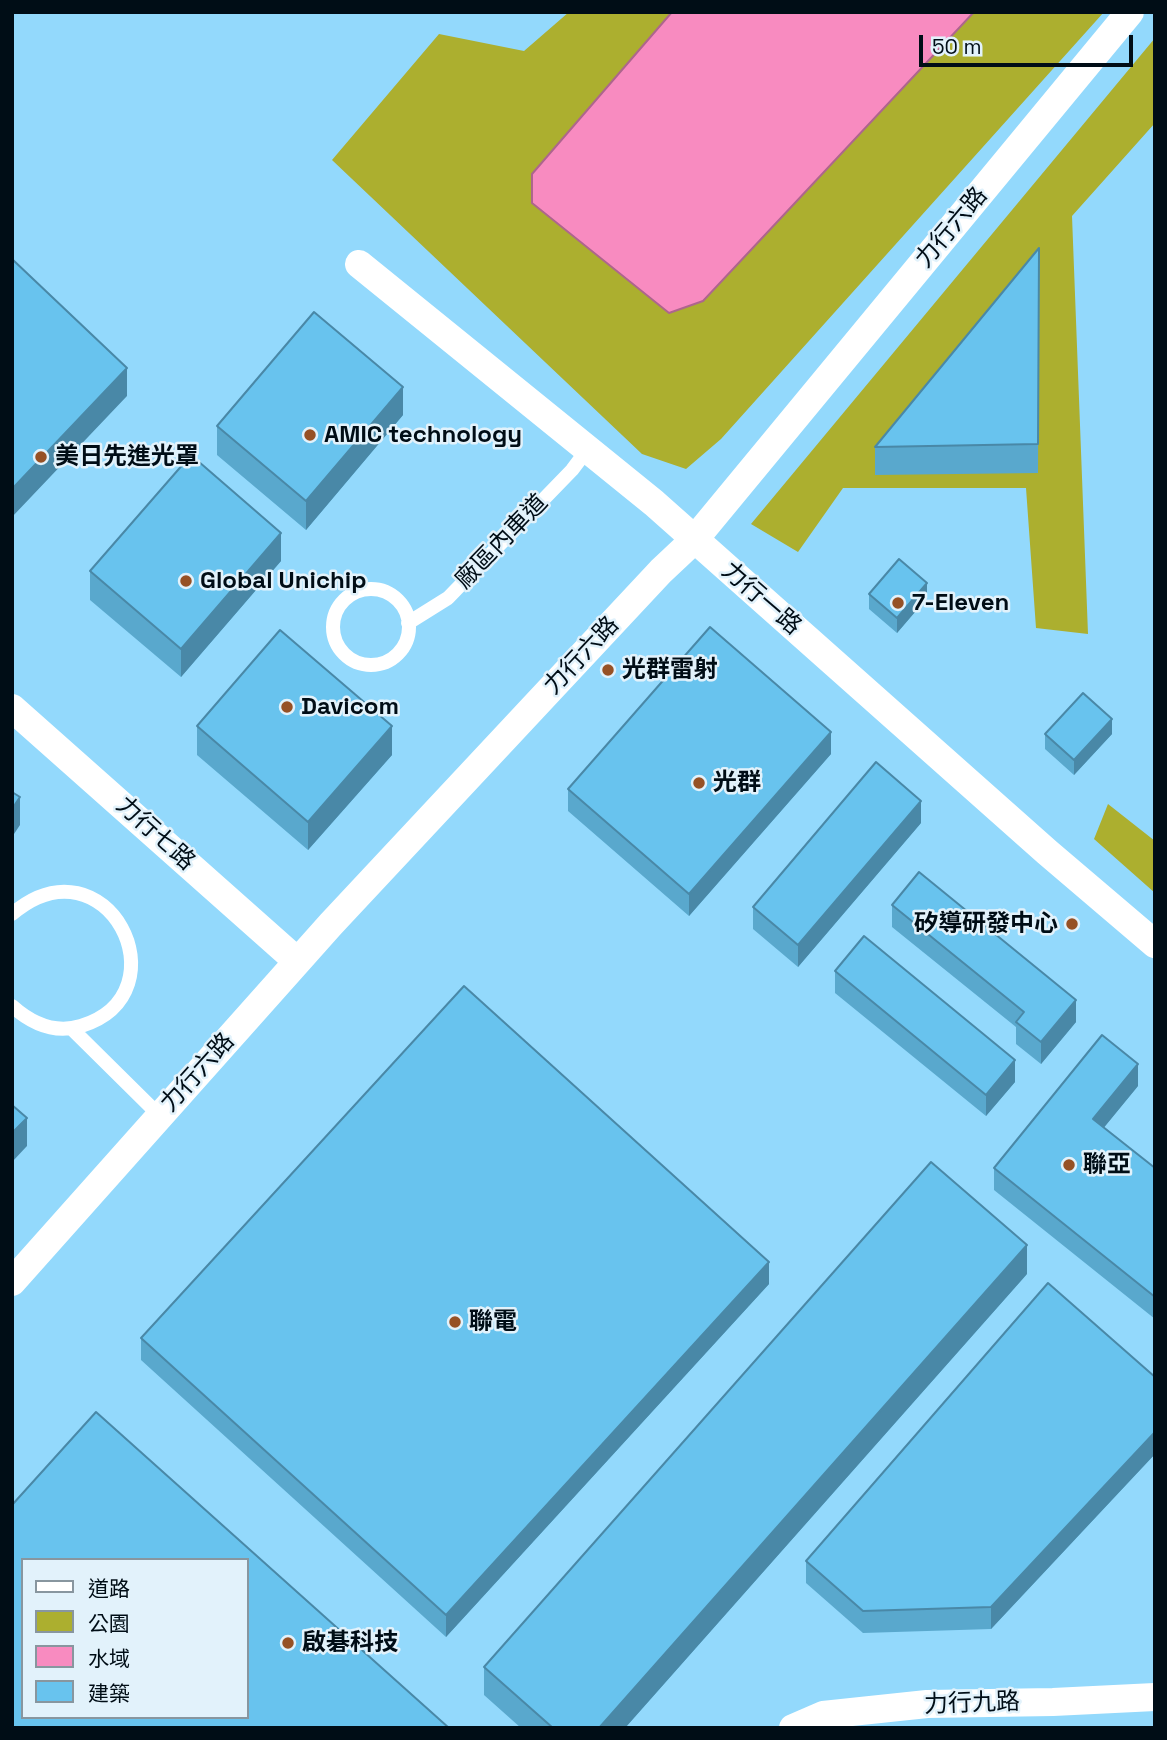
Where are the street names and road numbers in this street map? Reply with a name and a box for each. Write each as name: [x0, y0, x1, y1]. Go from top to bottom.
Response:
street label: 力行六路: [910, 182, 994, 274]
street label: 廠區內車道: [450, 489, 554, 595]
street label: 力行一路: [715, 557, 807, 641]
street label: 力行六路: [539, 611, 625, 701]
street label: 力行七路: [110, 791, 200, 877]
street label: 力行六路: [155, 1028, 241, 1118]
street label: 力行九路: [924, 1688, 1020, 1720]

